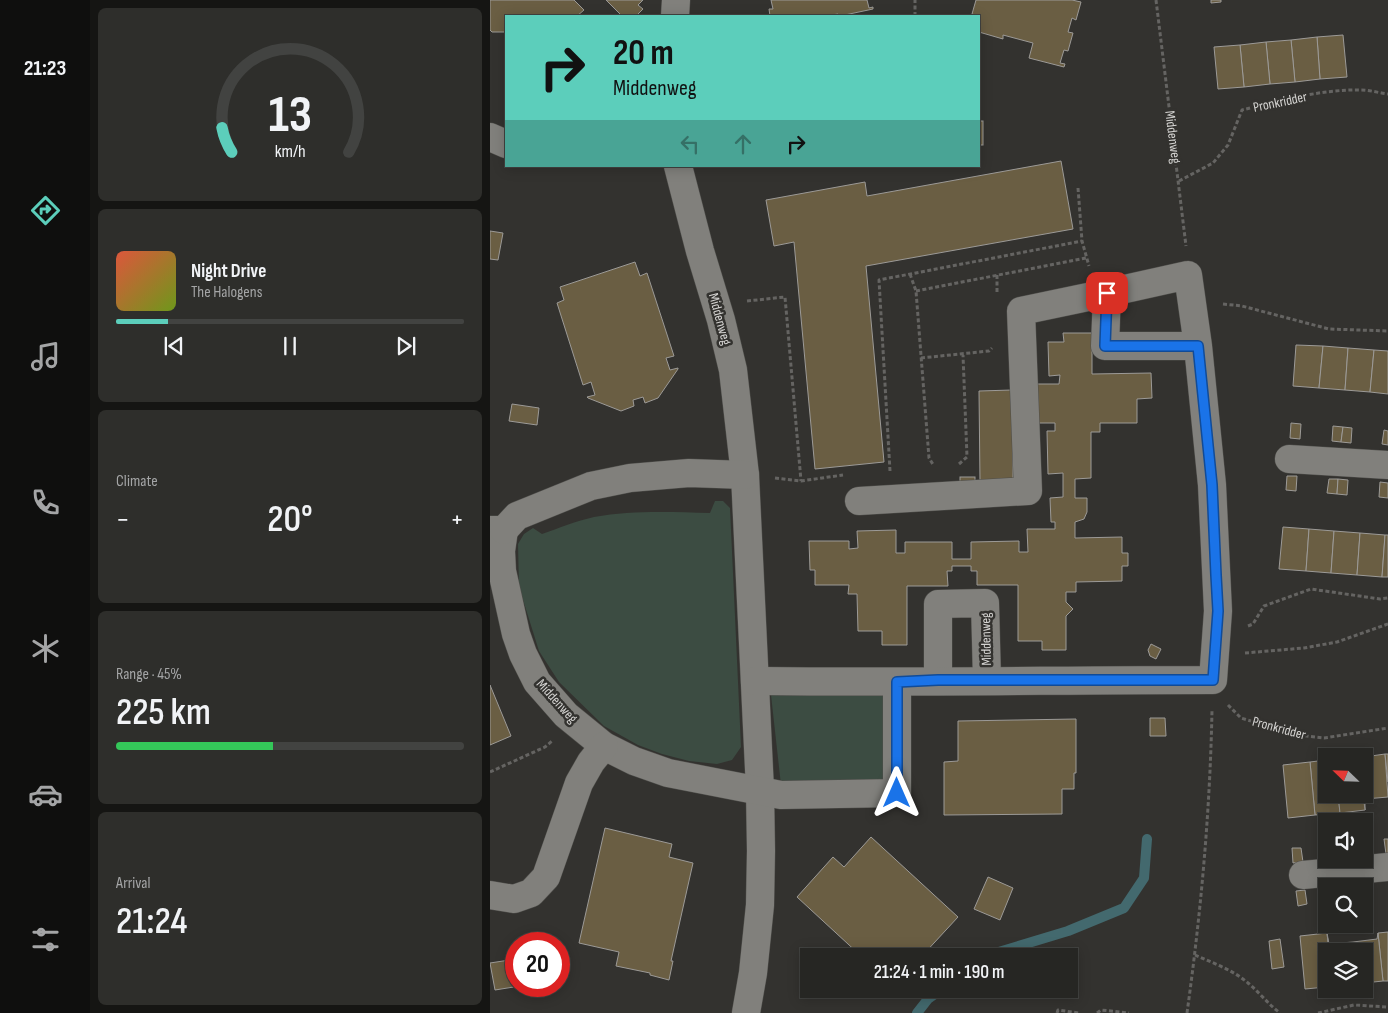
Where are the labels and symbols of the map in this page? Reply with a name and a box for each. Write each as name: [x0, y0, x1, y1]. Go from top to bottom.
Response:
street label: Pronkridder: [1251, 88, 1309, 116]
street label: Middenweg: [1161, 110, 1185, 165]
pin: [1086, 272, 1128, 314]
street label: Middenweg: [705, 291, 735, 347]
street label: Middenweg: [977, 612, 995, 666]
street label: Middenweg: [533, 676, 581, 727]
street label: Pronkridder: [1250, 713, 1308, 743]
north arrow: [1318, 748, 1372, 802]
position arrow: [870, 766, 922, 818]
speed limit sign: 20: [505, 932, 570, 997]

